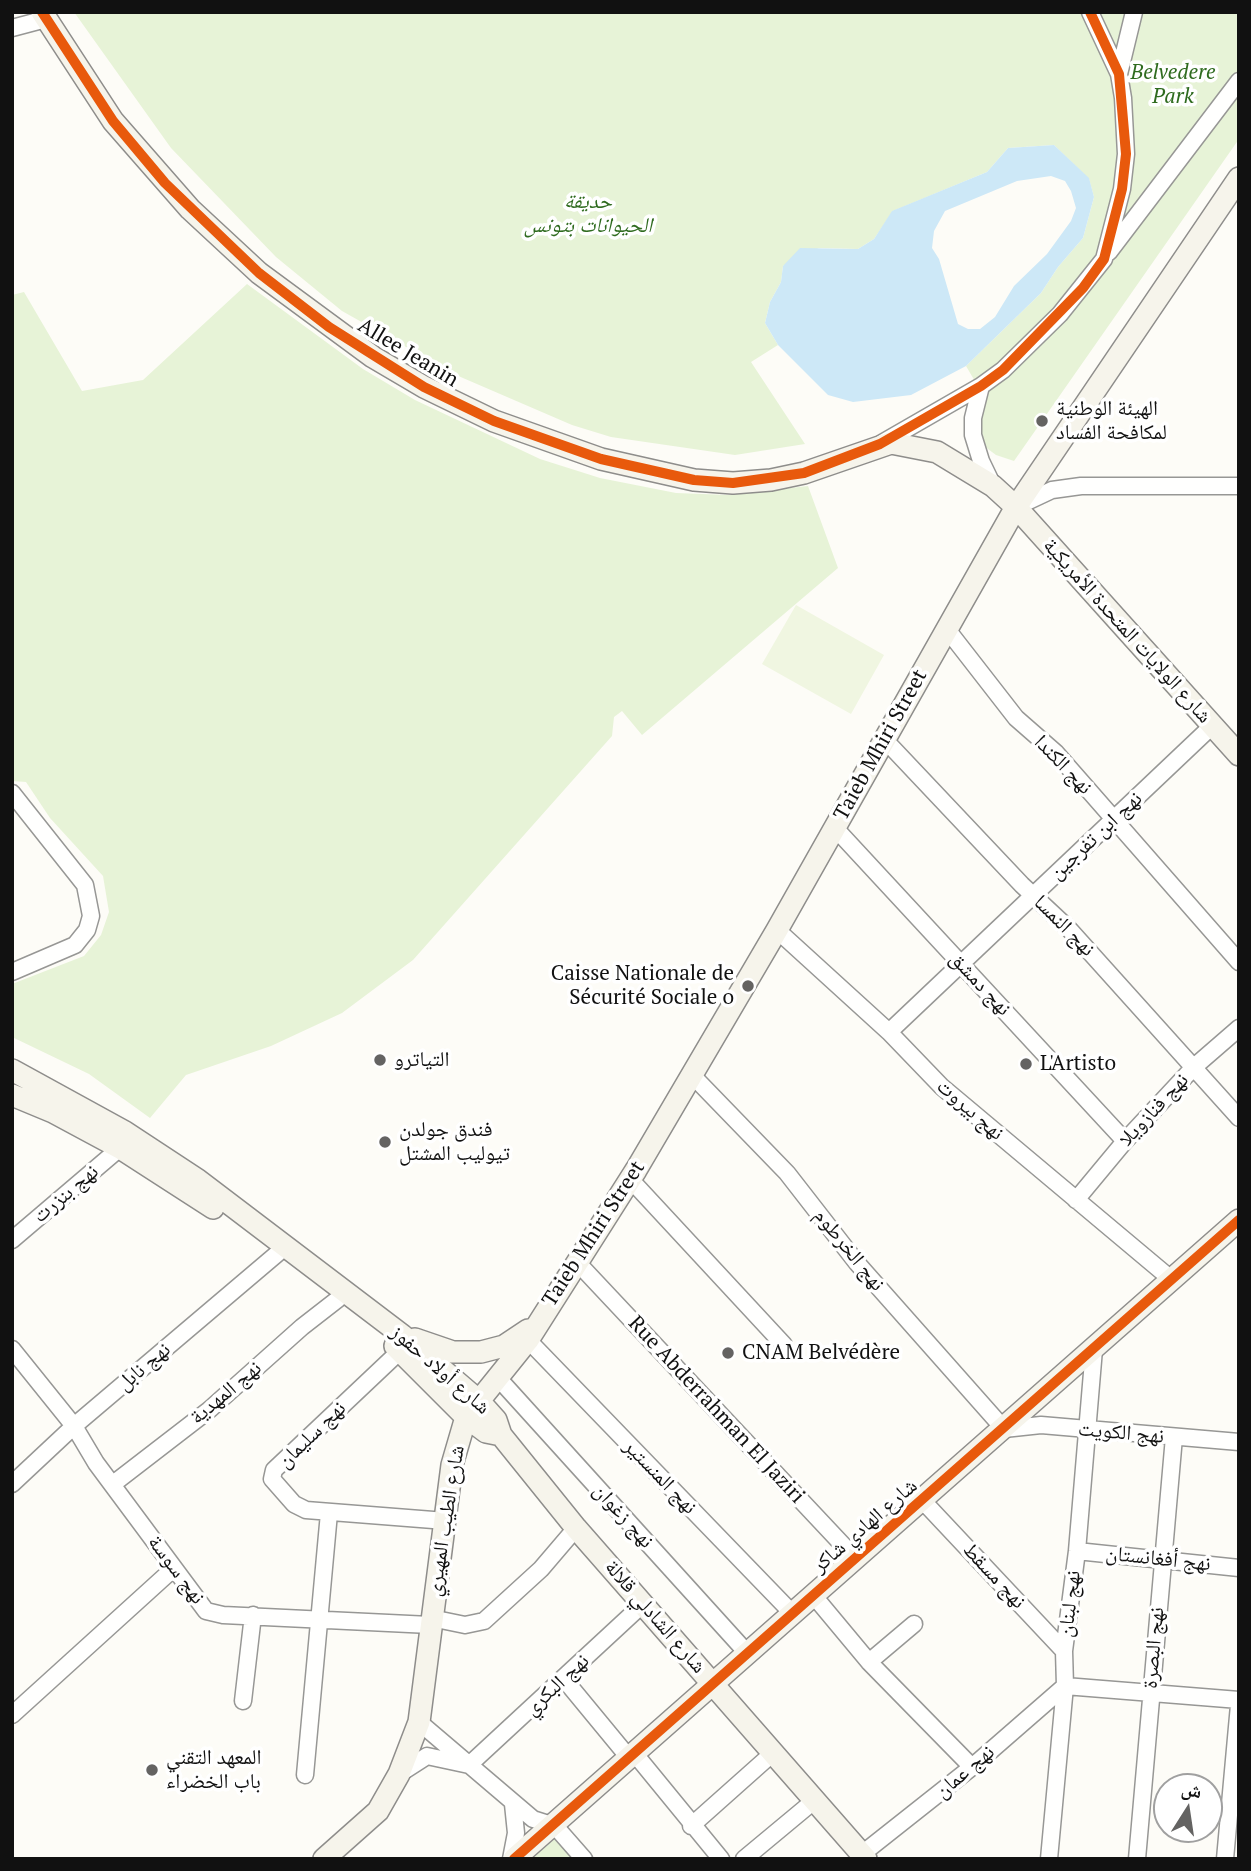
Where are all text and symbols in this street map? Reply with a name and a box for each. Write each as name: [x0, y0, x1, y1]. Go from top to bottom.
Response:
park label: Belvedere Park: [1130, 60, 1216, 110]
park label: حديقة الحيوانات بتونس: [524, 189, 652, 239]
street label: Allee Jeanin: [353, 313, 463, 393]
place label: الهيئة الوطنية لمكافحة الفساد: [1056, 396, 1167, 446]
marker: الهيئة الوطنية لمكافحة الفساد: [1034, 413, 1050, 429]
street label: شارع الولايات المتحدة الأمريكية: [1037, 533, 1217, 729]
street label: Taieb Mhiri Street: [829, 665, 933, 825]
street label: نهج الكندا: [1029, 730, 1097, 800]
street label: نهج ابن تفرجين: [1044, 787, 1148, 885]
street label: نهج النمسا: [1028, 890, 1100, 962]
street label: نهج دمشق: [944, 947, 1016, 1021]
place label: Caisse Nationale de Sécurité Sociale o: [551, 961, 734, 1011]
marker: Caisse Nationale de Sécurité Sociale o: [740, 978, 756, 994]
place label: التياترو: [394, 1047, 449, 1073]
place label: L'Artisto: [1040, 1051, 1116, 1077]
marker: التياترو: [372, 1052, 388, 1068]
marker: L'Artisto: [1018, 1056, 1034, 1072]
street label: نهج فنازويلا: [1114, 1068, 1194, 1152]
street label: نهج بيروت: [931, 1074, 1009, 1146]
place label: فندق جولدن تيوليب المشتل: [399, 1117, 510, 1167]
marker: فندق جولدن تيوليب المشتل: [377, 1134, 393, 1150]
street label: Taieb Mhiri Street: [537, 1156, 651, 1312]
street label: نهج بنزرت: [28, 1159, 104, 1229]
street label: نهج الخرطوم: [808, 1204, 890, 1296]
street label: Rue Abderrahman El Jaziri: [623, 1311, 809, 1509]
street label: شارع أولاد حفوز: [385, 1320, 495, 1420]
street label: نهج نابل: [112, 1337, 176, 1397]
place label: CNAM Belvédère: [742, 1340, 900, 1366]
marker: CNAM Belvédère: [720, 1345, 736, 1361]
street label: نهج المهدية: [185, 1356, 267, 1430]
street label: نهج سليمان: [272, 1396, 352, 1474]
street label: نهج الكويت: [1077, 1417, 1165, 1449]
street label: نهج المنستير: [618, 1434, 702, 1520]
street label: شارع الطيب المهيري: [422, 1444, 470, 1598]
street label: شارع الهادي شاكر: [807, 1474, 923, 1578]
street label: نهج زغوان: [587, 1478, 659, 1554]
street label: نهج سوسة: [142, 1531, 210, 1609]
street label: نهج مسقط: [957, 1538, 1031, 1614]
street label: نهج أفغانستان: [1104, 1541, 1212, 1577]
street label: شارع الشادلي قلالة: [599, 1555, 711, 1679]
street label: نهج لبنان: [1053, 1569, 1087, 1639]
street label: نهج البصرة: [1138, 1606, 1170, 1690]
street label: نهج البكري: [519, 1649, 595, 1721]
street label: نهج عمان: [930, 1740, 1000, 1804]
place label: المعهد التقني باب الخضراء: [166, 1745, 262, 1795]
marker: المعهد التقني باب الخضراء: [144, 1762, 160, 1778]
north arrow: [1153, 1773, 1223, 1843]
text: ش: [1180, 1775, 1205, 1803]

